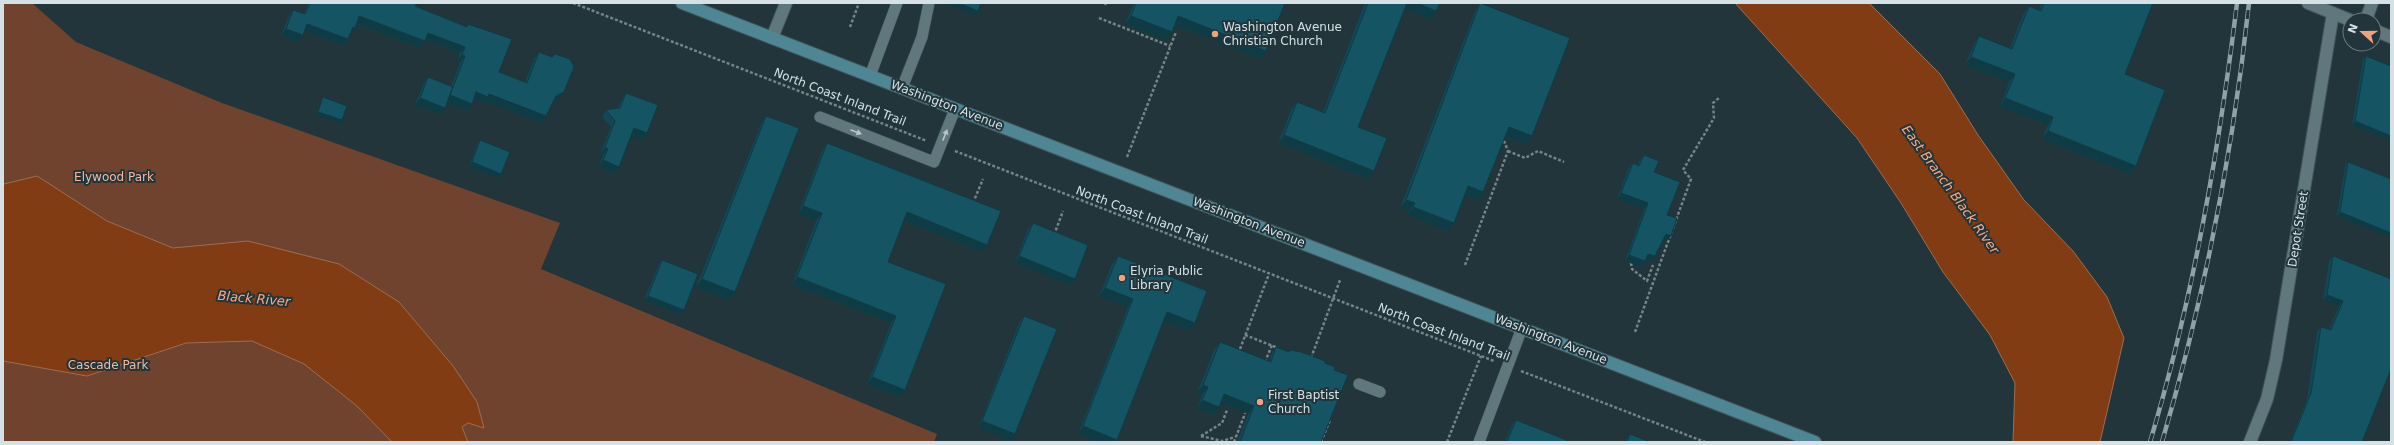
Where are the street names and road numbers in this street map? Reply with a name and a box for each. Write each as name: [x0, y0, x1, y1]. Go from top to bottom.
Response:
street label: North Coast Inland Trail: [772, 65, 908, 129]
street label: Washington Avenue: [889, 77, 1005, 133]
street label: North Coast Inland Trail: [1074, 183, 1210, 247]
street label: Depot Street: [2285, 190, 2311, 268]
street label: Washington Avenue: [1191, 194, 1307, 250]
street label: North Coast Inland Trail: [1376, 300, 1512, 364]
street label: Washington Avenue: [1493, 311, 1609, 367]

